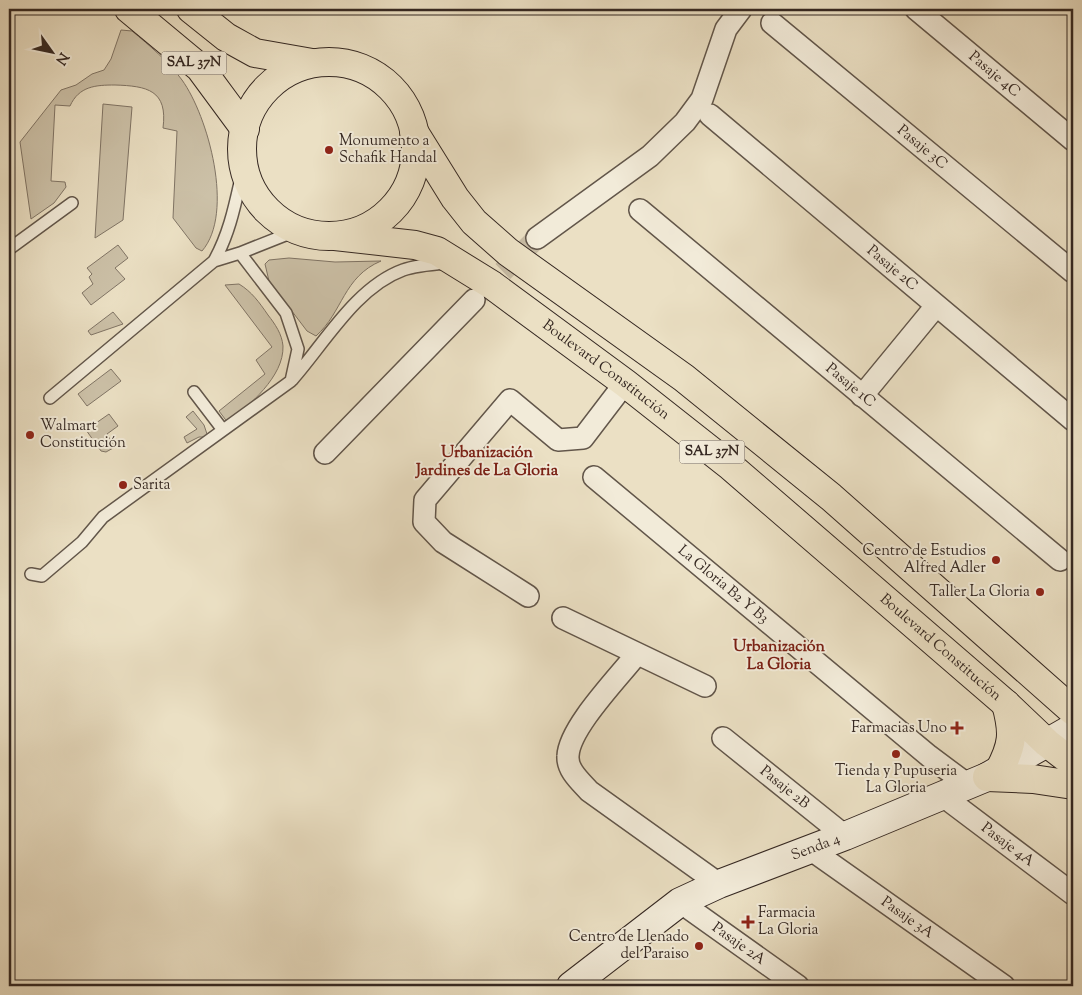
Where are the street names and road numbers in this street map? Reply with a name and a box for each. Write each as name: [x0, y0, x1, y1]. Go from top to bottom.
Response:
street label: Pasaje 4C: [964, 46, 1025, 102]
road number: SAL 37N: [162, 52, 226, 74]
street label: Pasaje 3C: [892, 120, 952, 175]
street label: Pasaje 2C: [862, 240, 922, 296]
street label: Boulevard Constitución: [538, 315, 674, 425]
street label: Pasaje 1C: [821, 358, 880, 413]
road number: SAL 37N: [680, 441, 744, 464]
street label: La Gloria B2 Y B3: [673, 540, 773, 629]
street label: Boulevard Constitución: [875, 589, 1006, 706]
street label: Pasaje 2B: [755, 761, 814, 814]
street label: Pasaje 4A: [977, 818, 1039, 872]
street label: Senda 4: [788, 828, 844, 866]
street label: Pasaje 3A: [876, 892, 938, 944]
street label: Pasaje 2A: [708, 917, 770, 970]

